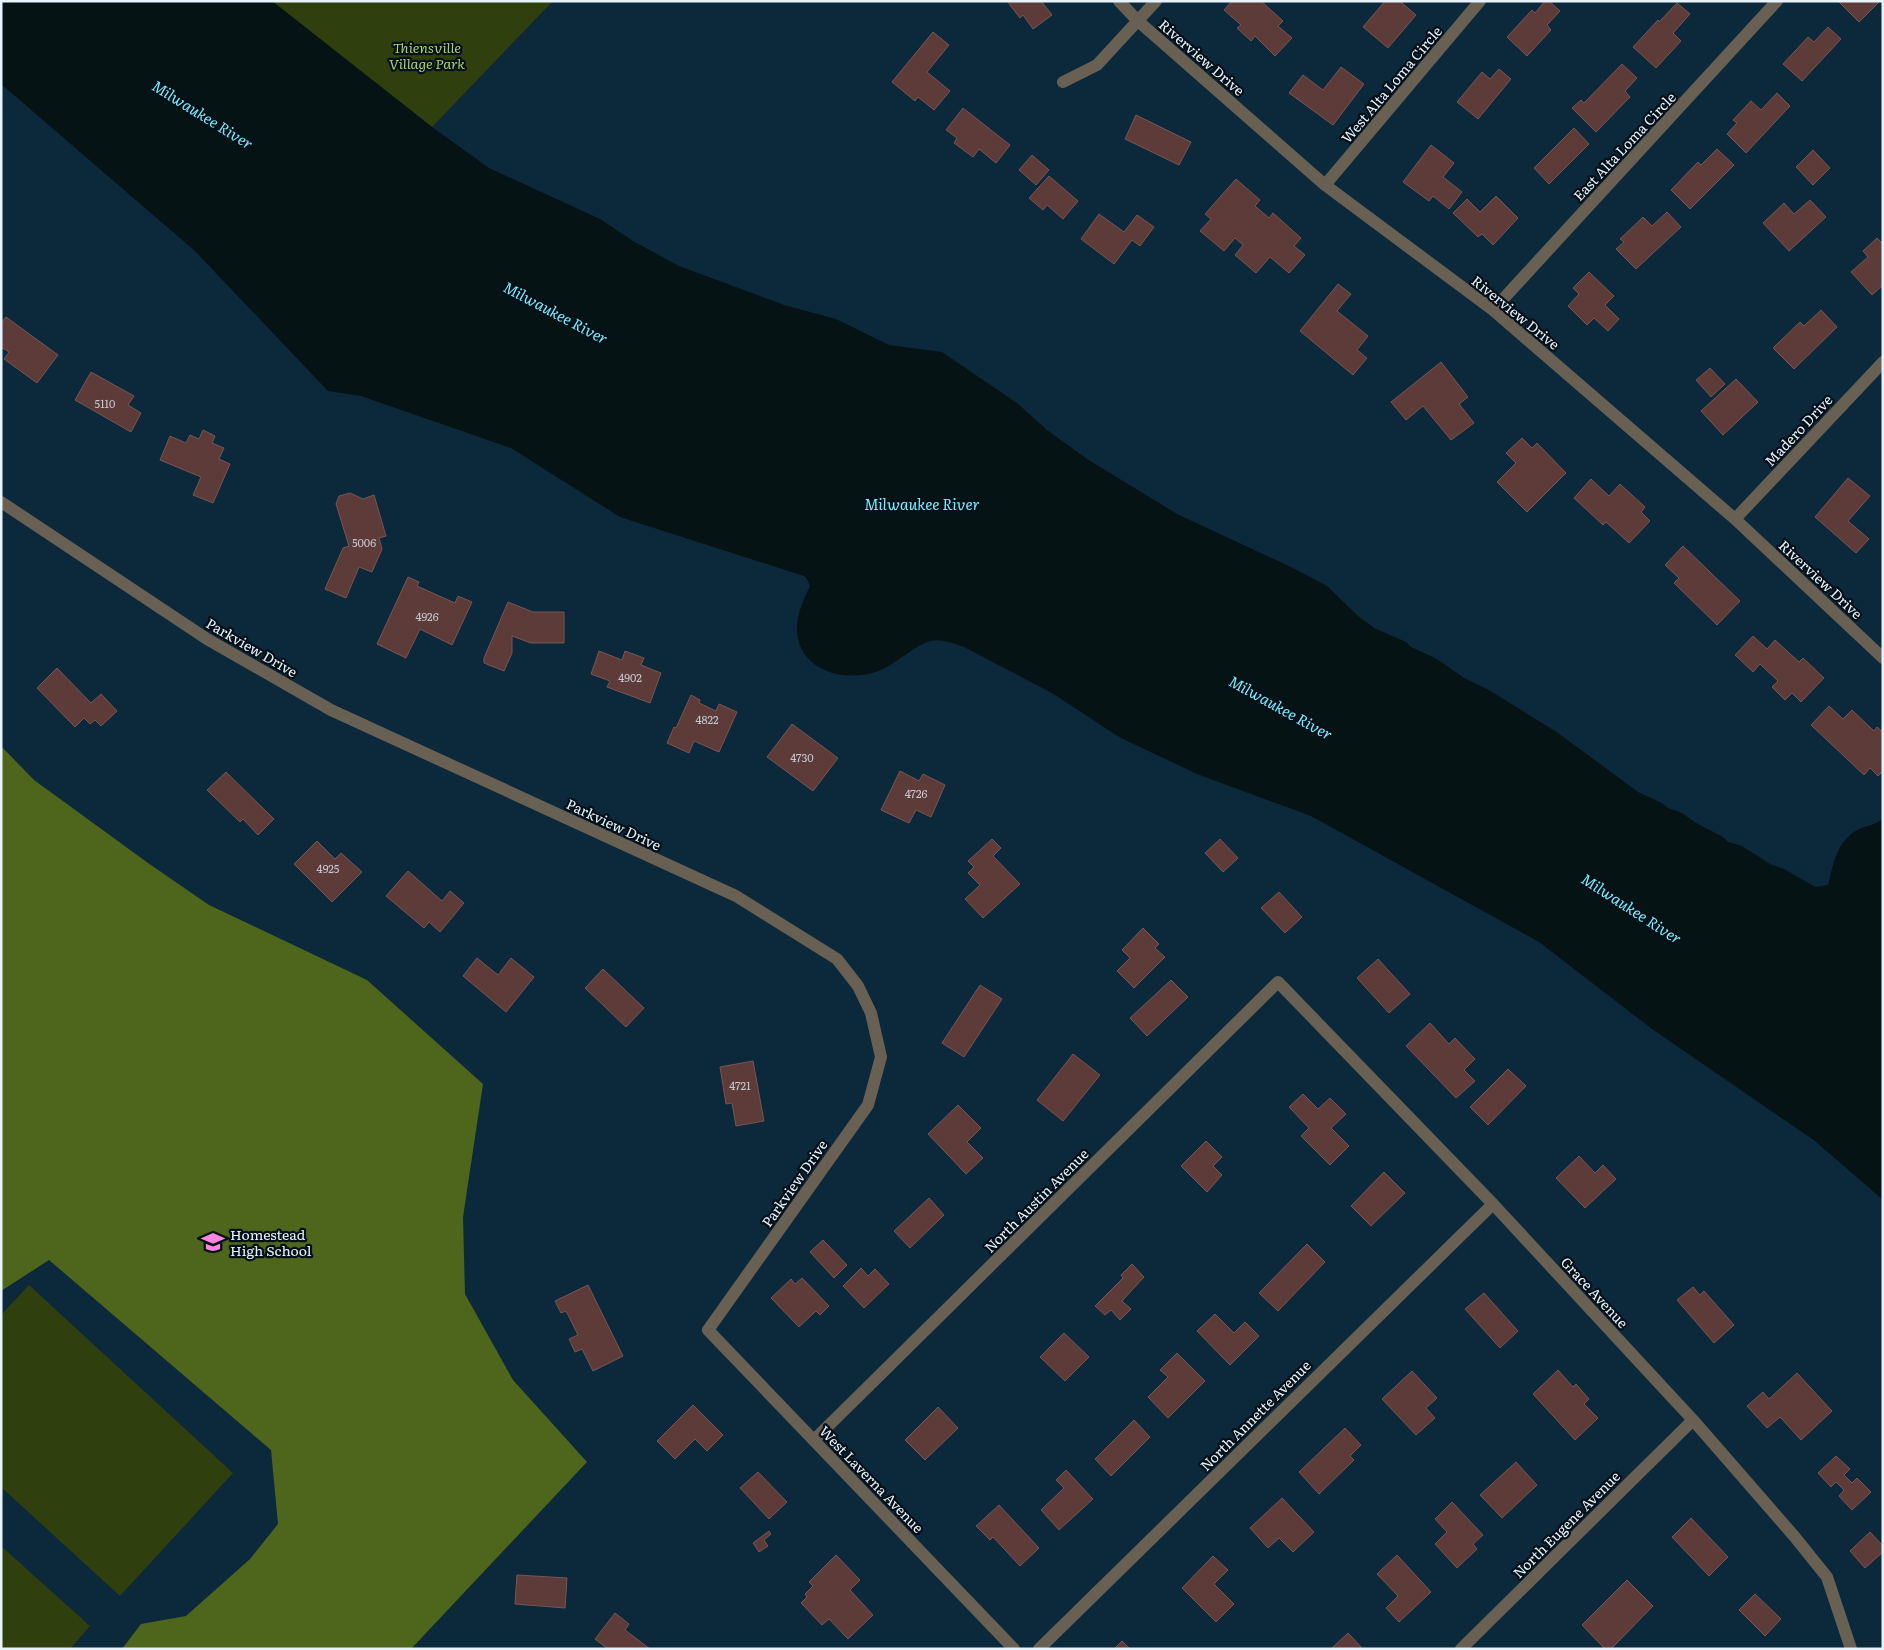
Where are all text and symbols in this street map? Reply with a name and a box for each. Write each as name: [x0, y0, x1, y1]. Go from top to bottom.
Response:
street label: Riverview Drive: [1155, 14, 1249, 100]
street label: West Alta Loma Circle: [1336, 21, 1446, 147]
park label: Thiensville Village Park: [389, 37, 465, 73]
water label: Milwaukee River: [148, 74, 258, 154]
street label: East Alta Loma Circle: [1568, 87, 1680, 205]
street label: Riverview Drive: [1468, 270, 1564, 354]
water label: Milwaukee River: [500, 275, 612, 349]
street label: Madero Drive: [1760, 390, 1836, 470]
house number: 5110: [95, 395, 115, 411]
water label: Milwaukee River: [864, 492, 980, 515]
house number: 5006: [352, 534, 376, 550]
street label: Riverview Drive: [1775, 535, 1867, 623]
house number: 4926: [415, 608, 439, 624]
street label: Parkview Drive: [203, 613, 301, 681]
house number: 4902: [618, 669, 642, 685]
water label: Milwaukee River: [1225, 669, 1337, 745]
house number: 4822: [695, 711, 719, 727]
house number: 4730: [790, 749, 814, 765]
house number: 4726: [905, 785, 927, 801]
street label: Parkview Drive: [563, 793, 665, 855]
house number: 4925: [317, 860, 340, 876]
water label: Milwaukee River: [1577, 867, 1687, 949]
house number: 4721: [729, 1077, 751, 1093]
street label: Parkview Drive: [756, 1135, 832, 1231]
street label: North Austin Avenue: [980, 1144, 1092, 1256]
place label: Homestead High School: [230, 1224, 312, 1260]
school or university icon: Homestead High School: [200, 1229, 226, 1255]
street label: Grace Avenue: [1557, 1252, 1633, 1332]
street label: North Annette Avenue: [1195, 1355, 1315, 1475]
street label: West Laverna Avenue: [815, 1421, 929, 1537]
street label: North Eugene Avenue: [1508, 1466, 1624, 1582]

